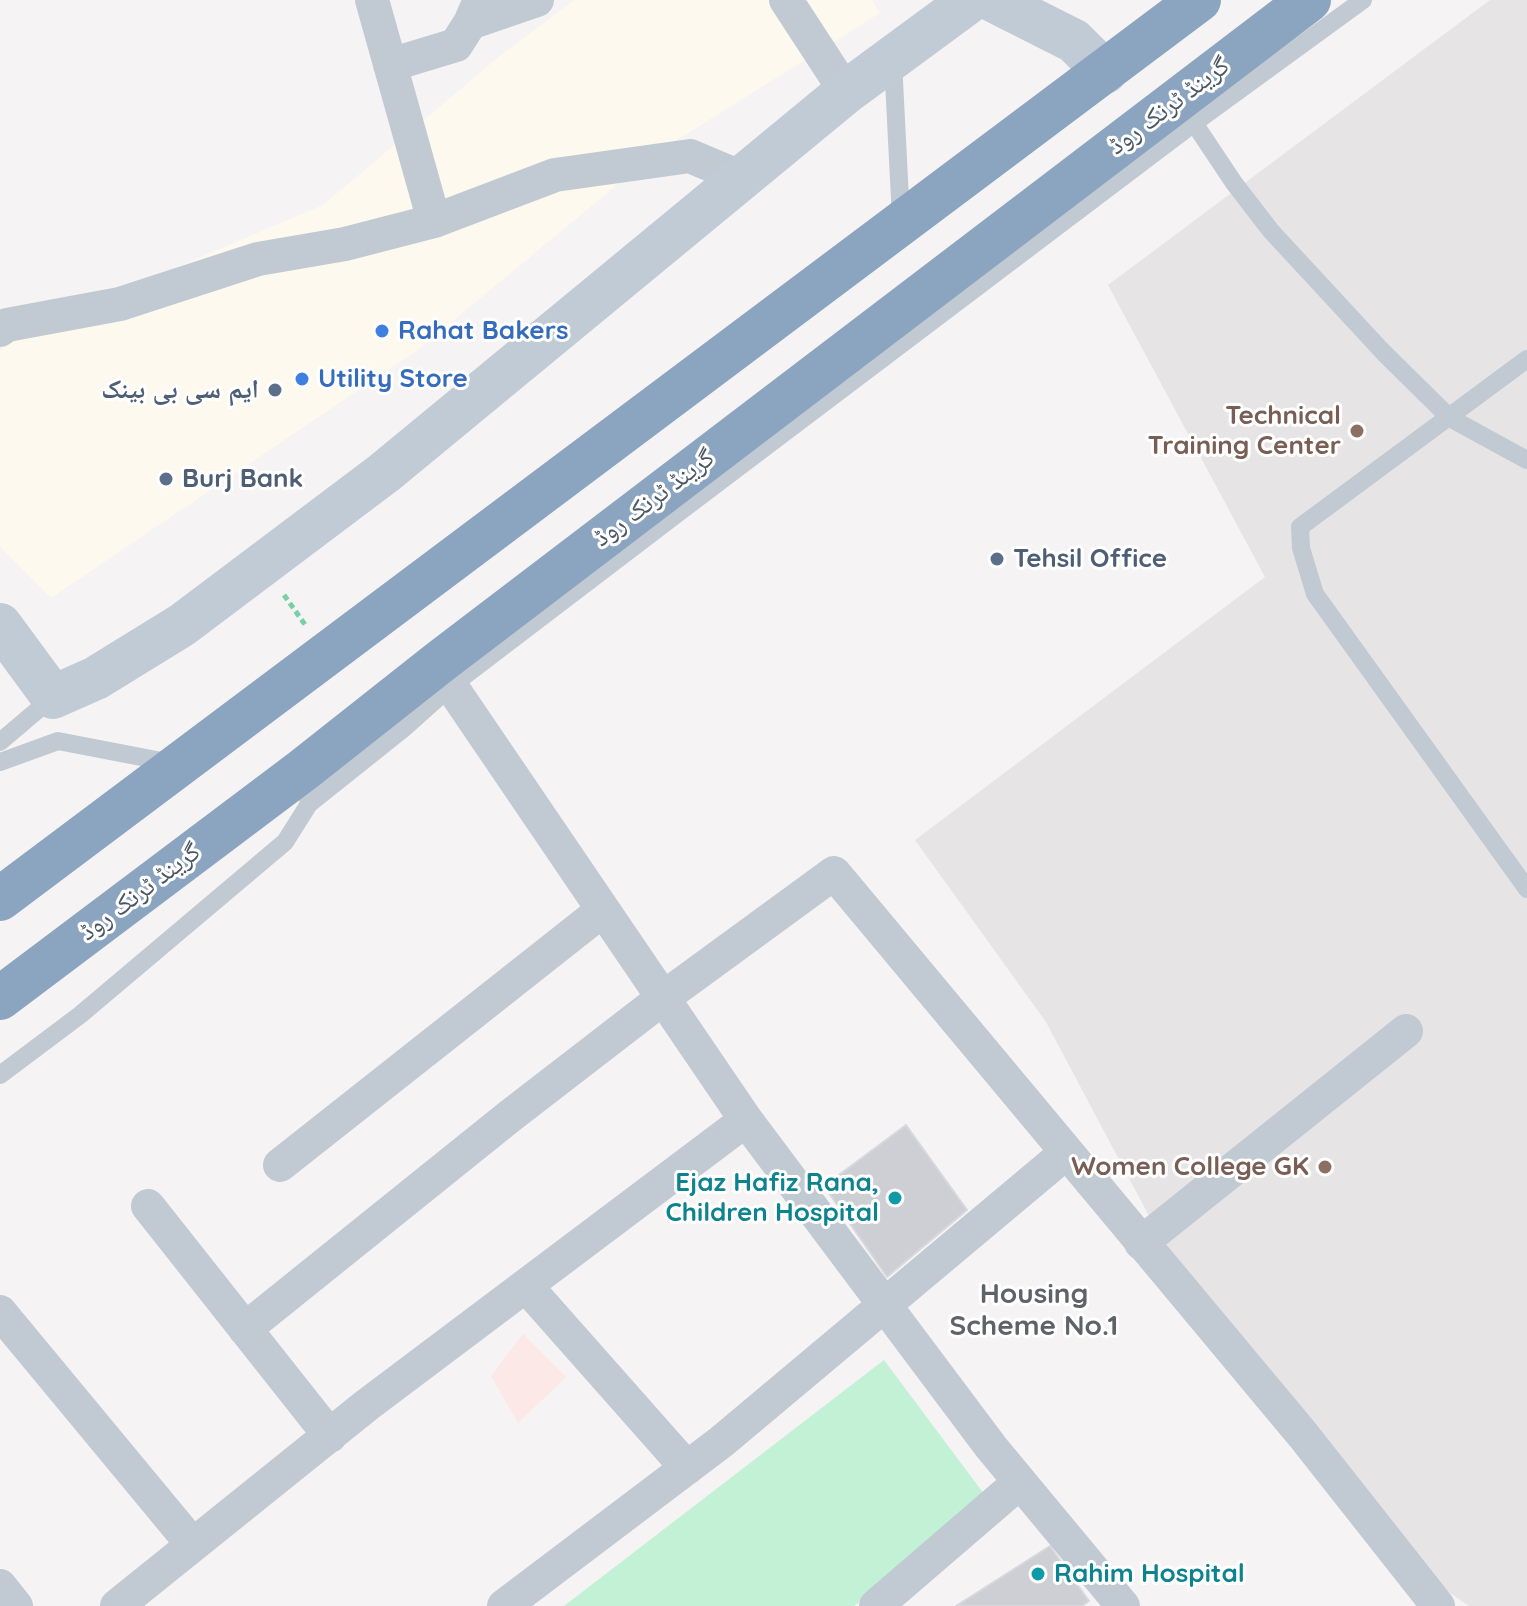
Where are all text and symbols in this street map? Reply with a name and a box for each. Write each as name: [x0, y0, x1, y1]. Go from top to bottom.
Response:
street label: گرینڈ ٹرنک روڈ: [1102, 50, 1236, 162]
place label: Rahat Bakers: [398, 315, 569, 347]
marker: Rahat Bakers: [373, 322, 391, 340]
place label: Utility Store: [318, 363, 468, 395]
marker: Utility Store: [293, 370, 311, 388]
place label: ایم سی بی بینک: [101, 374, 259, 406]
marker: ایم سی بی بینک: [266, 381, 284, 399]
place label: Technical Training Center: [1148, 400, 1341, 462]
marker: Technical Training Center: [1348, 422, 1366, 440]
street label: گرینڈ ٹرنک روڈ: [587, 442, 721, 554]
place label: Burj Bank: [182, 463, 303, 495]
marker: Burj Bank: [157, 470, 175, 488]
place label: Tehsil Office: [1013, 543, 1167, 575]
marker: Tehsil Office: [988, 550, 1006, 568]
street label: گرینڈ ٹرنک روڈ: [73, 836, 207, 948]
place label: Women College GK: [1071, 1151, 1309, 1183]
marker: Women College GK: [1316, 1158, 1334, 1176]
place label: Ejaz Hafiz Rana, Children Hospital: [666, 1167, 879, 1228]
marker: Ejaz Hafiz Rana, Children Hospital: [886, 1189, 904, 1207]
district label: Housing Scheme No.1: [950, 1278, 1118, 1344]
place label: Rahim Hospital: [1054, 1558, 1245, 1590]
marker: Rahim Hospital: [1029, 1565, 1047, 1583]

